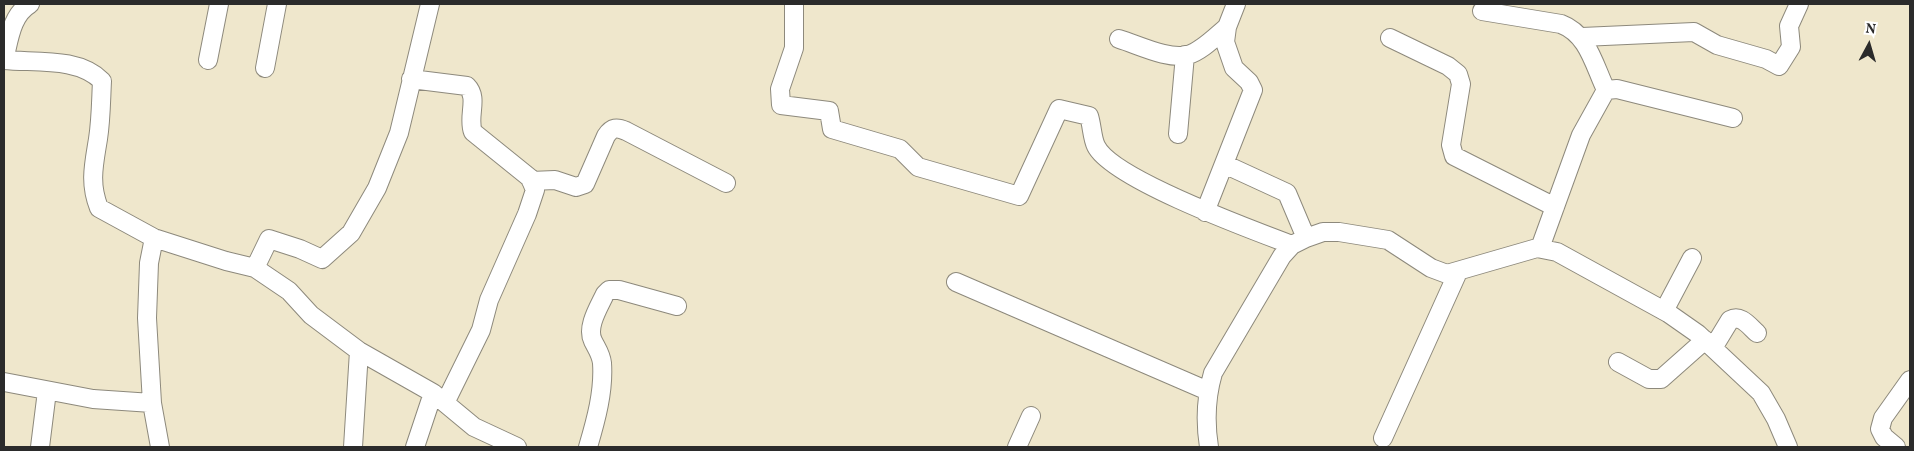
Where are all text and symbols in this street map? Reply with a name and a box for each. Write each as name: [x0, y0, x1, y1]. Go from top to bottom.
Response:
north arrow: [1844, 20, 1894, 70]
text: N: [1865, 20, 1877, 40]

